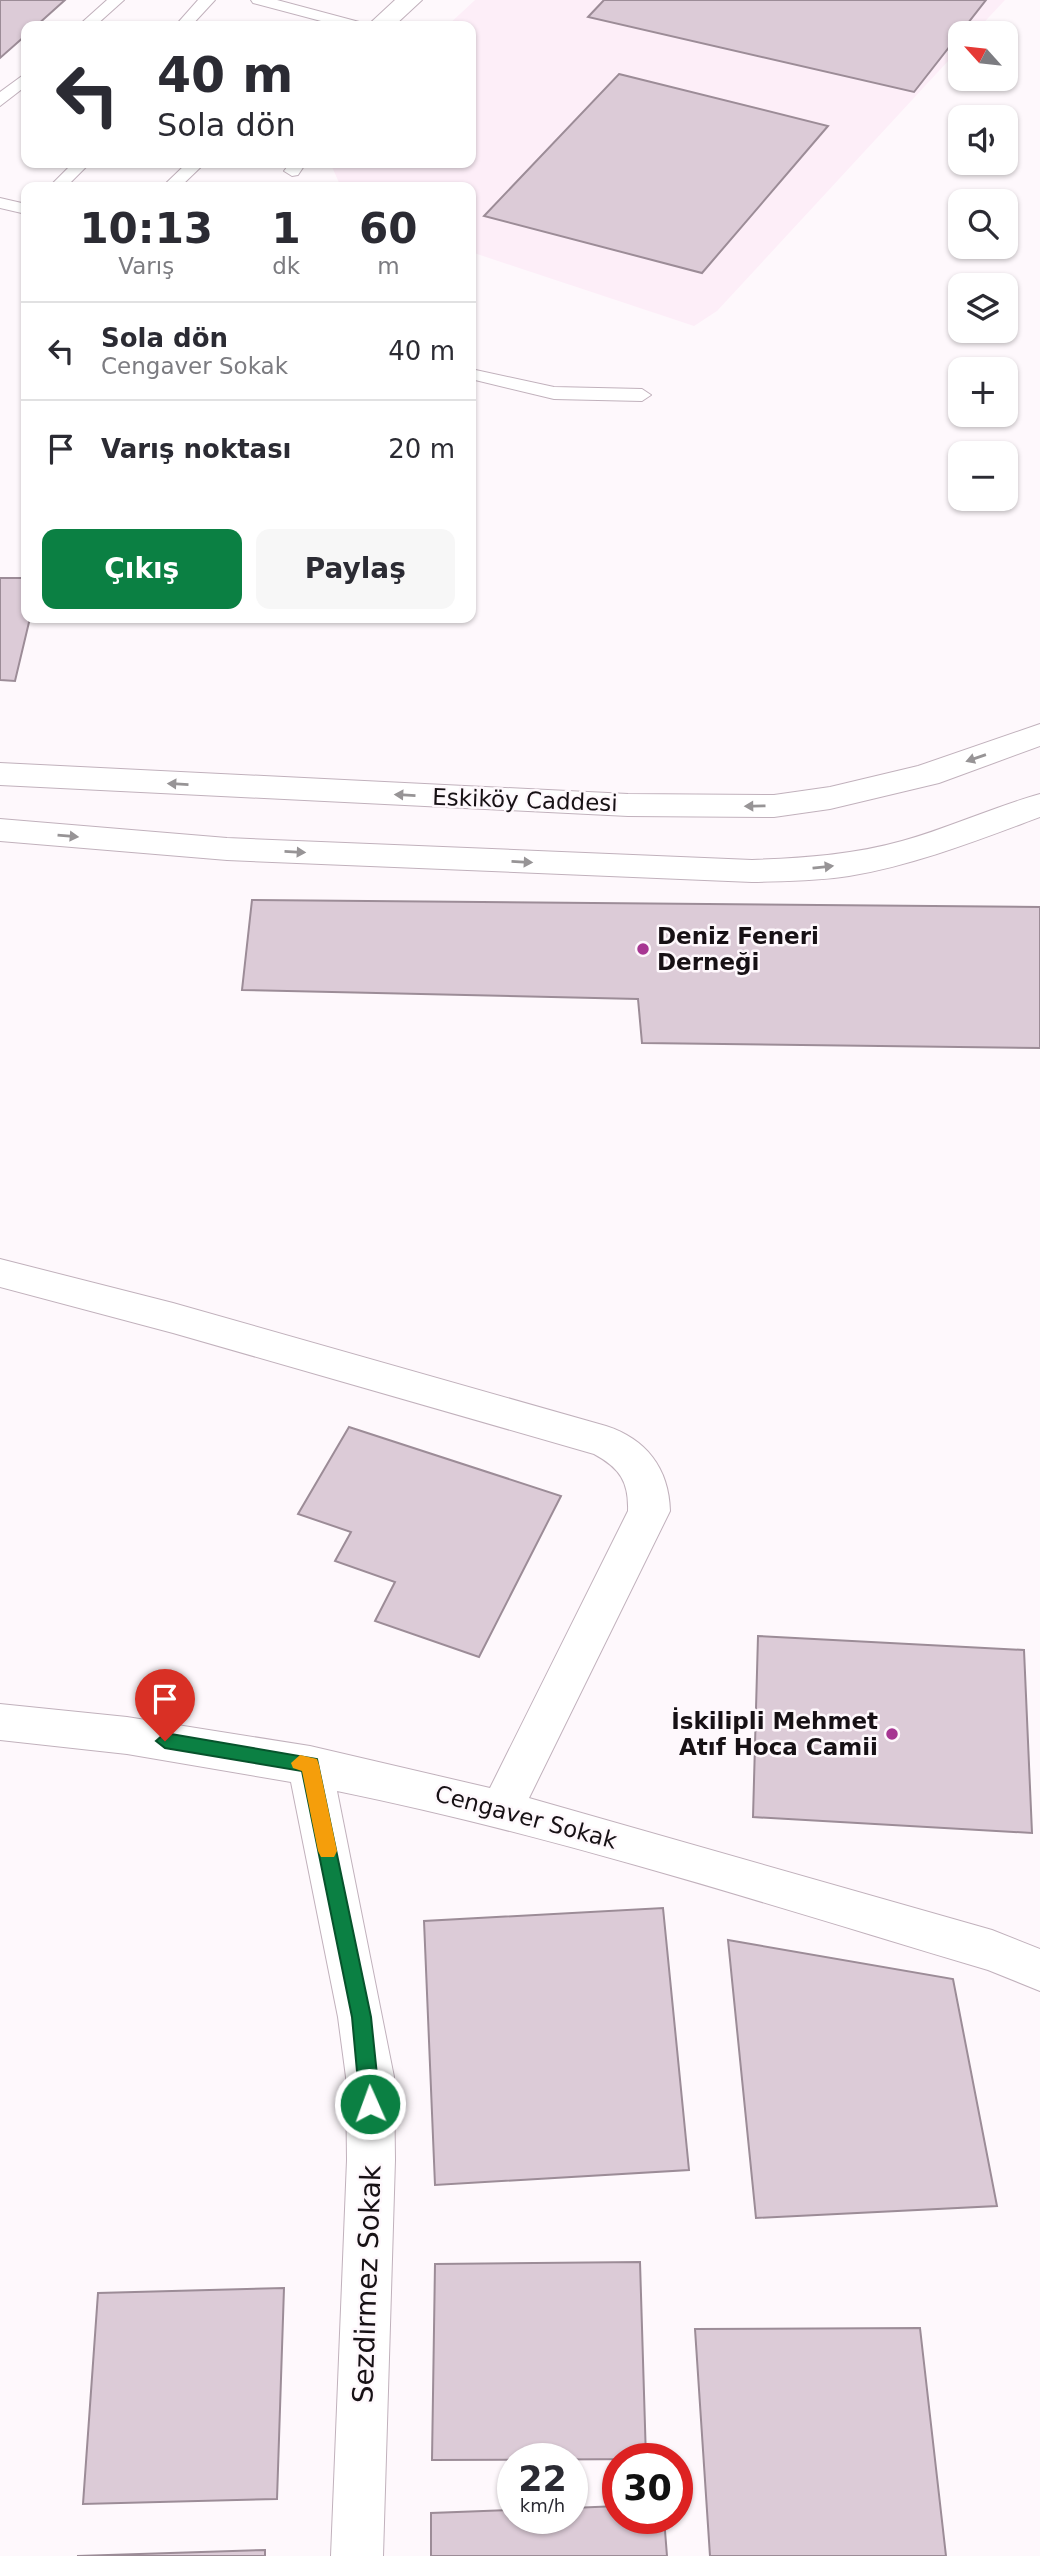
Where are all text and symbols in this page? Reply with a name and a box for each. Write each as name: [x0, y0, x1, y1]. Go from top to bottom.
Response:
north arrow: [948, 21, 1018, 91]
map controls: [948, 21, 1018, 511]
text: 40 m: [157, 47, 293, 104]
icon: left: [42, 49, 133, 140]
button: sound: [948, 105, 1018, 175]
text: Sola dön: [157, 106, 296, 144]
button: search: [948, 189, 1018, 259]
text: 10:13: [79, 204, 213, 253]
text: 1: [271, 204, 301, 253]
text: 60: [359, 204, 418, 253]
text: Varış: [118, 253, 174, 279]
text: dk: [272, 253, 300, 279]
text: m: [377, 253, 400, 279]
button: layers: [948, 273, 1018, 343]
text: Sola dön: [101, 323, 228, 353]
icon: left: [42, 332, 80, 370]
text: 40 m: [388, 336, 455, 366]
text: Cengaver Sokak: [101, 353, 288, 379]
button: +: [948, 357, 1018, 427]
icon: arrive: [42, 430, 80, 468]
text: Varış noktası: [101, 434, 292, 464]
text: 20 m: [388, 434, 455, 464]
button: −: [948, 441, 1018, 511]
button: Çıkış: [42, 529, 242, 609]
button: Paylaş: [256, 529, 455, 609]
one-way arrow: [966, 753, 987, 764]
one-way arrow: [167, 778, 189, 789]
street label: Eskiköy Caddesi: [432, 784, 618, 816]
one-way arrow: [394, 790, 416, 801]
one-way arrow: [744, 800, 766, 812]
one-way arrow: [57, 831, 79, 842]
one-way arrow: [284, 847, 306, 858]
one-way arrow: [511, 857, 533, 868]
one-way arrow: [812, 861, 834, 872]
place label: Deniz Feneri Derneği: [657, 923, 819, 975]
marker: Deniz Feneri Derneği: [635, 941, 651, 957]
pin: [135, 1669, 195, 1741]
icon: arrive: [146, 1680, 184, 1718]
place label: İskilipli Mehmet Atıf Hoca Camii: [671, 1707, 878, 1760]
marker: İskilipli Mehmet Atıf Hoca Camii: [884, 1726, 900, 1742]
street label: Cengaver Sokak: [432, 1780, 620, 1854]
position arrow: [333, 2067, 407, 2141]
street label: Sezdirmez Sokak: [346, 2164, 388, 2404]
speed limit sign: 30: [602, 2443, 693, 2534]
text: 22: [518, 2459, 567, 2499]
text: km/h: [520, 2495, 565, 2516]

